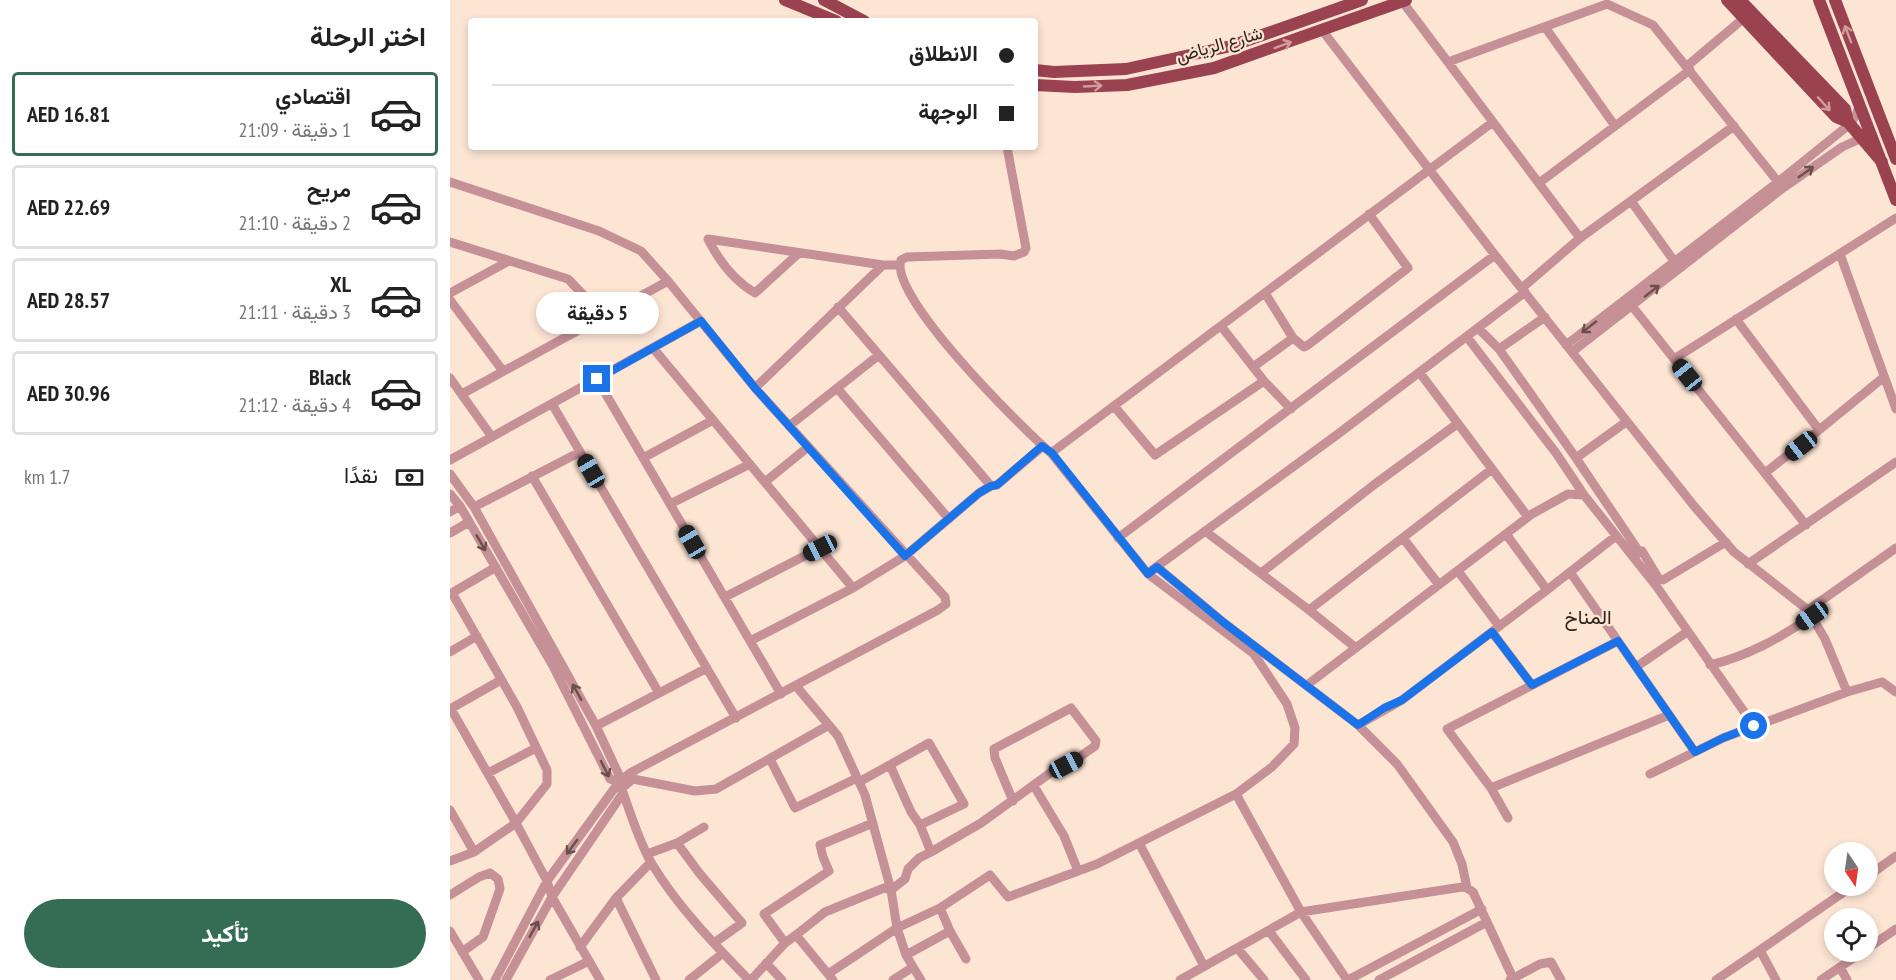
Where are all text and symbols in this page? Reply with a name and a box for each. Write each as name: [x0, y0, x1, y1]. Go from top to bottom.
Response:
text: اختر الرحلة: [310, 19, 426, 53]
street label: شارع الرياض: [1173, 21, 1265, 68]
one-way arrow: [1842, 26, 1853, 44]
one-way arrow: [1273, 38, 1292, 49]
text: الانطلاق: [909, 39, 978, 67]
one-way arrow: [1083, 81, 1103, 92]
text: اقتصادي: [275, 82, 351, 110]
icon: car: [369, 87, 423, 141]
one-way arrow: [1817, 96, 1831, 111]
text: الوجهة: [918, 97, 978, 125]
text: AED 16.81: [27, 100, 110, 128]
text: 1 دقيقة · 21:09: [239, 117, 351, 143]
one-way arrow: [1798, 166, 1814, 178]
text: مريح: [307, 175, 351, 203]
icon: car: [369, 180, 423, 234]
text: AED 22.69: [27, 193, 110, 221]
text: 2 دقيقة · 21:10: [239, 210, 351, 236]
text: XL: [330, 270, 351, 298]
icon: car: [369, 273, 423, 327]
one-way arrow: [1643, 284, 1659, 297]
text: AED 28.57: [27, 286, 110, 314]
callout: 5 دقيقة: [536, 292, 658, 334]
text: 3 دقيقة · 21:11: [239, 299, 351, 325]
text: 5 دقيقة: [567, 300, 628, 326]
one-way arrow: [1581, 321, 1597, 334]
car: [1669, 355, 1705, 395]
text: Black: [309, 363, 351, 391]
route end: [583, 365, 610, 392]
icon: car: [369, 366, 423, 420]
text: AED 30.96: [27, 379, 110, 407]
text: 4 دقيقة · 21:12: [239, 392, 351, 418]
car: [1781, 428, 1821, 464]
car: [574, 451, 608, 491]
text: نقدًا: [344, 461, 378, 489]
icon: cash: [393, 461, 426, 494]
text: 1.7 km: [24, 464, 71, 490]
car: [675, 522, 709, 562]
car: [800, 532, 840, 564]
one-way arrow: [476, 534, 488, 551]
car: [1792, 598, 1832, 634]
district label: المناخ: [1564, 604, 1612, 631]
one-way arrow: [571, 684, 583, 701]
route start: [1740, 712, 1767, 739]
car: [1046, 749, 1086, 781]
one-way arrow: [600, 760, 612, 778]
one-way arrow: [566, 838, 579, 854]
north arrow: [1824, 842, 1878, 896]
map controls: [1824, 842, 1878, 962]
button: تأكيد: [24, 899, 426, 968]
button: locate: [1824, 908, 1878, 962]
one-way arrow: [529, 920, 540, 938]

